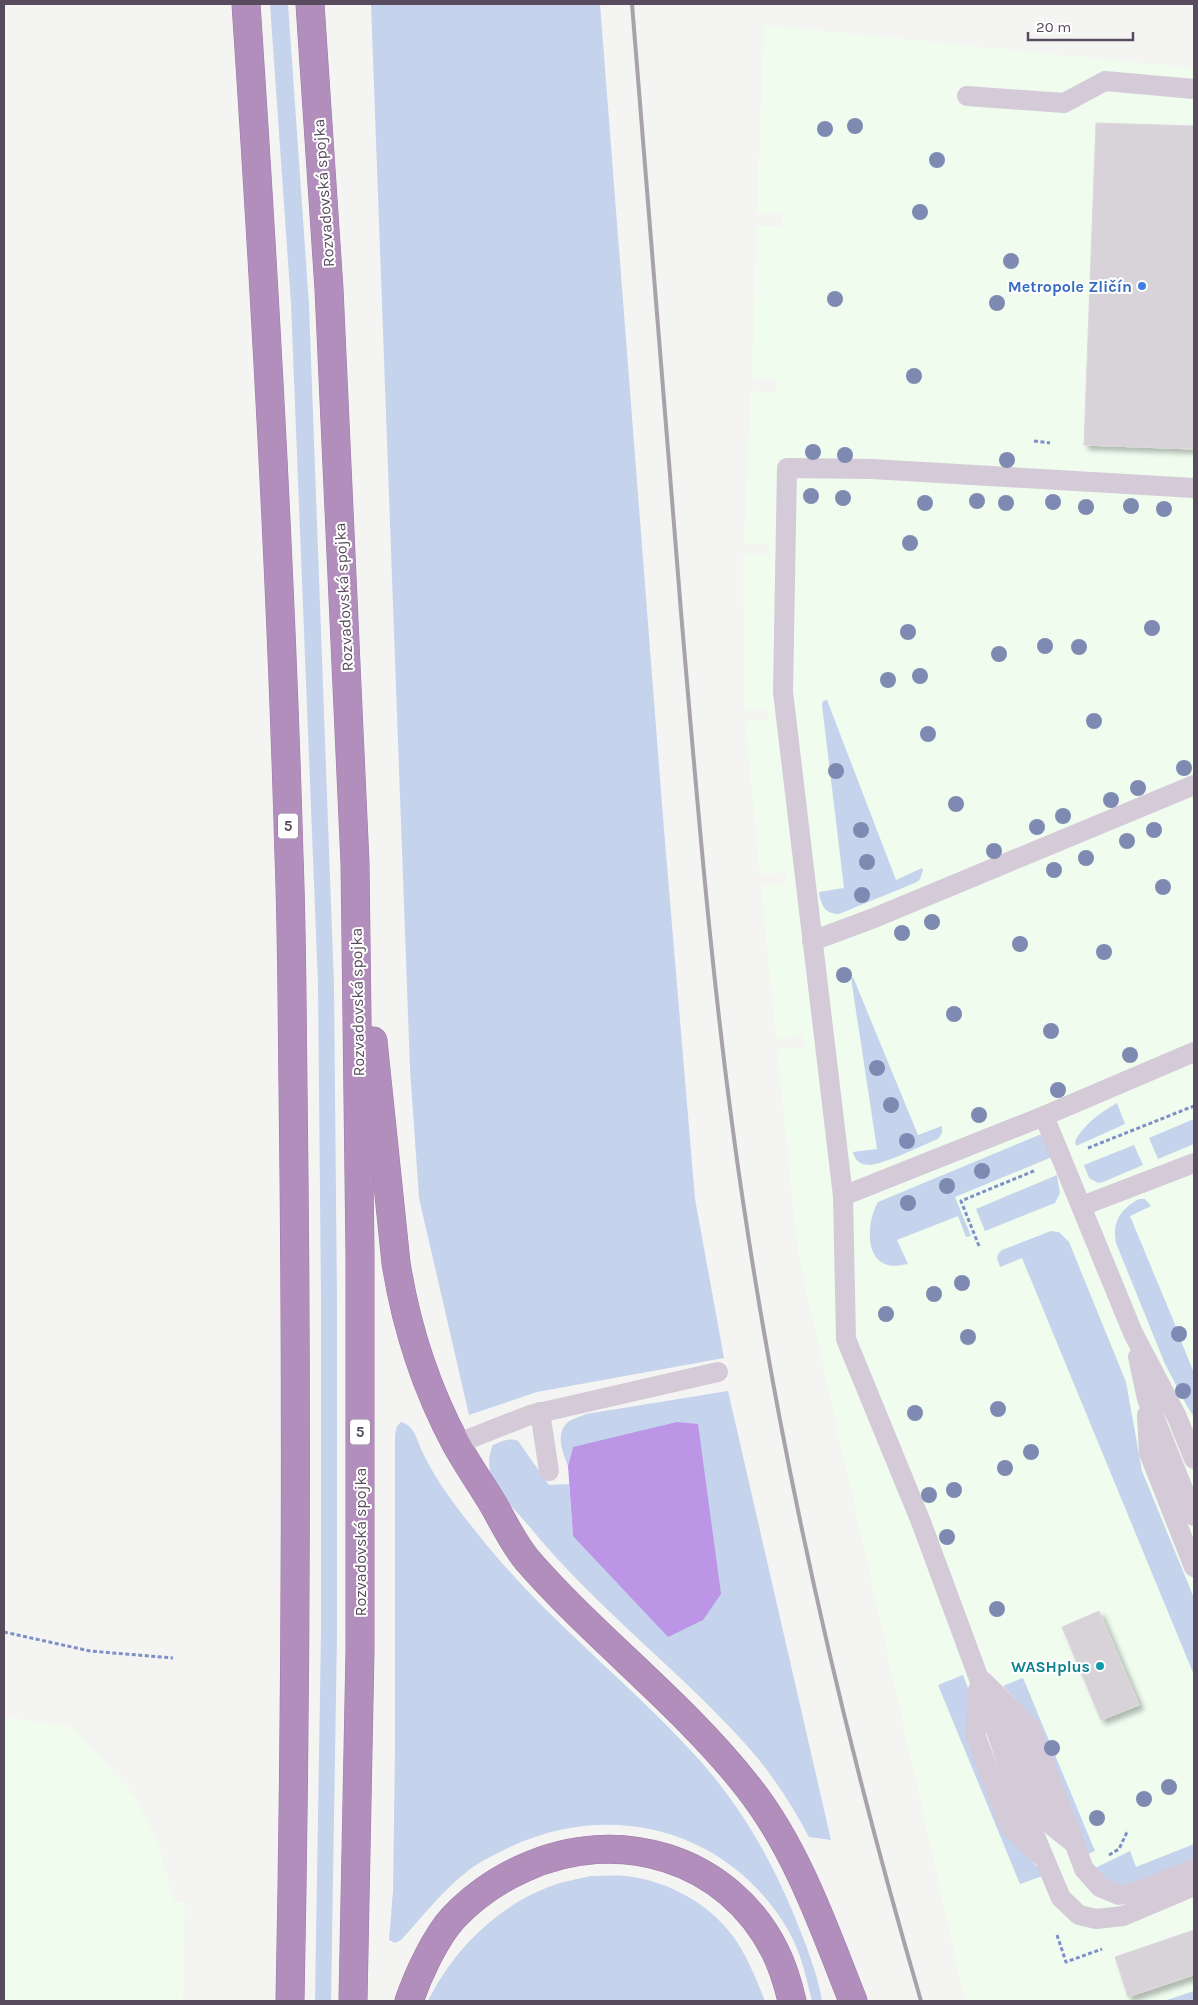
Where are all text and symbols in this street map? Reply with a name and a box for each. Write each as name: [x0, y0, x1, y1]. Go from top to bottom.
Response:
scale bar: [1028, 10, 1133, 42]
text: 20 m: [1036, 18, 1071, 36]
street label: Rozvadovská spojka: [309, 118, 338, 268]
place label: Metropole Zličín: [1008, 277, 1132, 296]
marker: Metropole Zličín: [1136, 280, 1148, 292]
street label: Rozvadovská spojka: [330, 522, 357, 672]
road number: 5: [278, 814, 298, 838]
street label: Rozvadovská spojka: [347, 928, 368, 1076]
road number: 5: [350, 1420, 370, 1444]
street label: Rozvadovská spojka: [351, 1468, 370, 1616]
place label: WASHplus: [1011, 1657, 1090, 1676]
marker: WASHplus: [1094, 1660, 1106, 1672]

